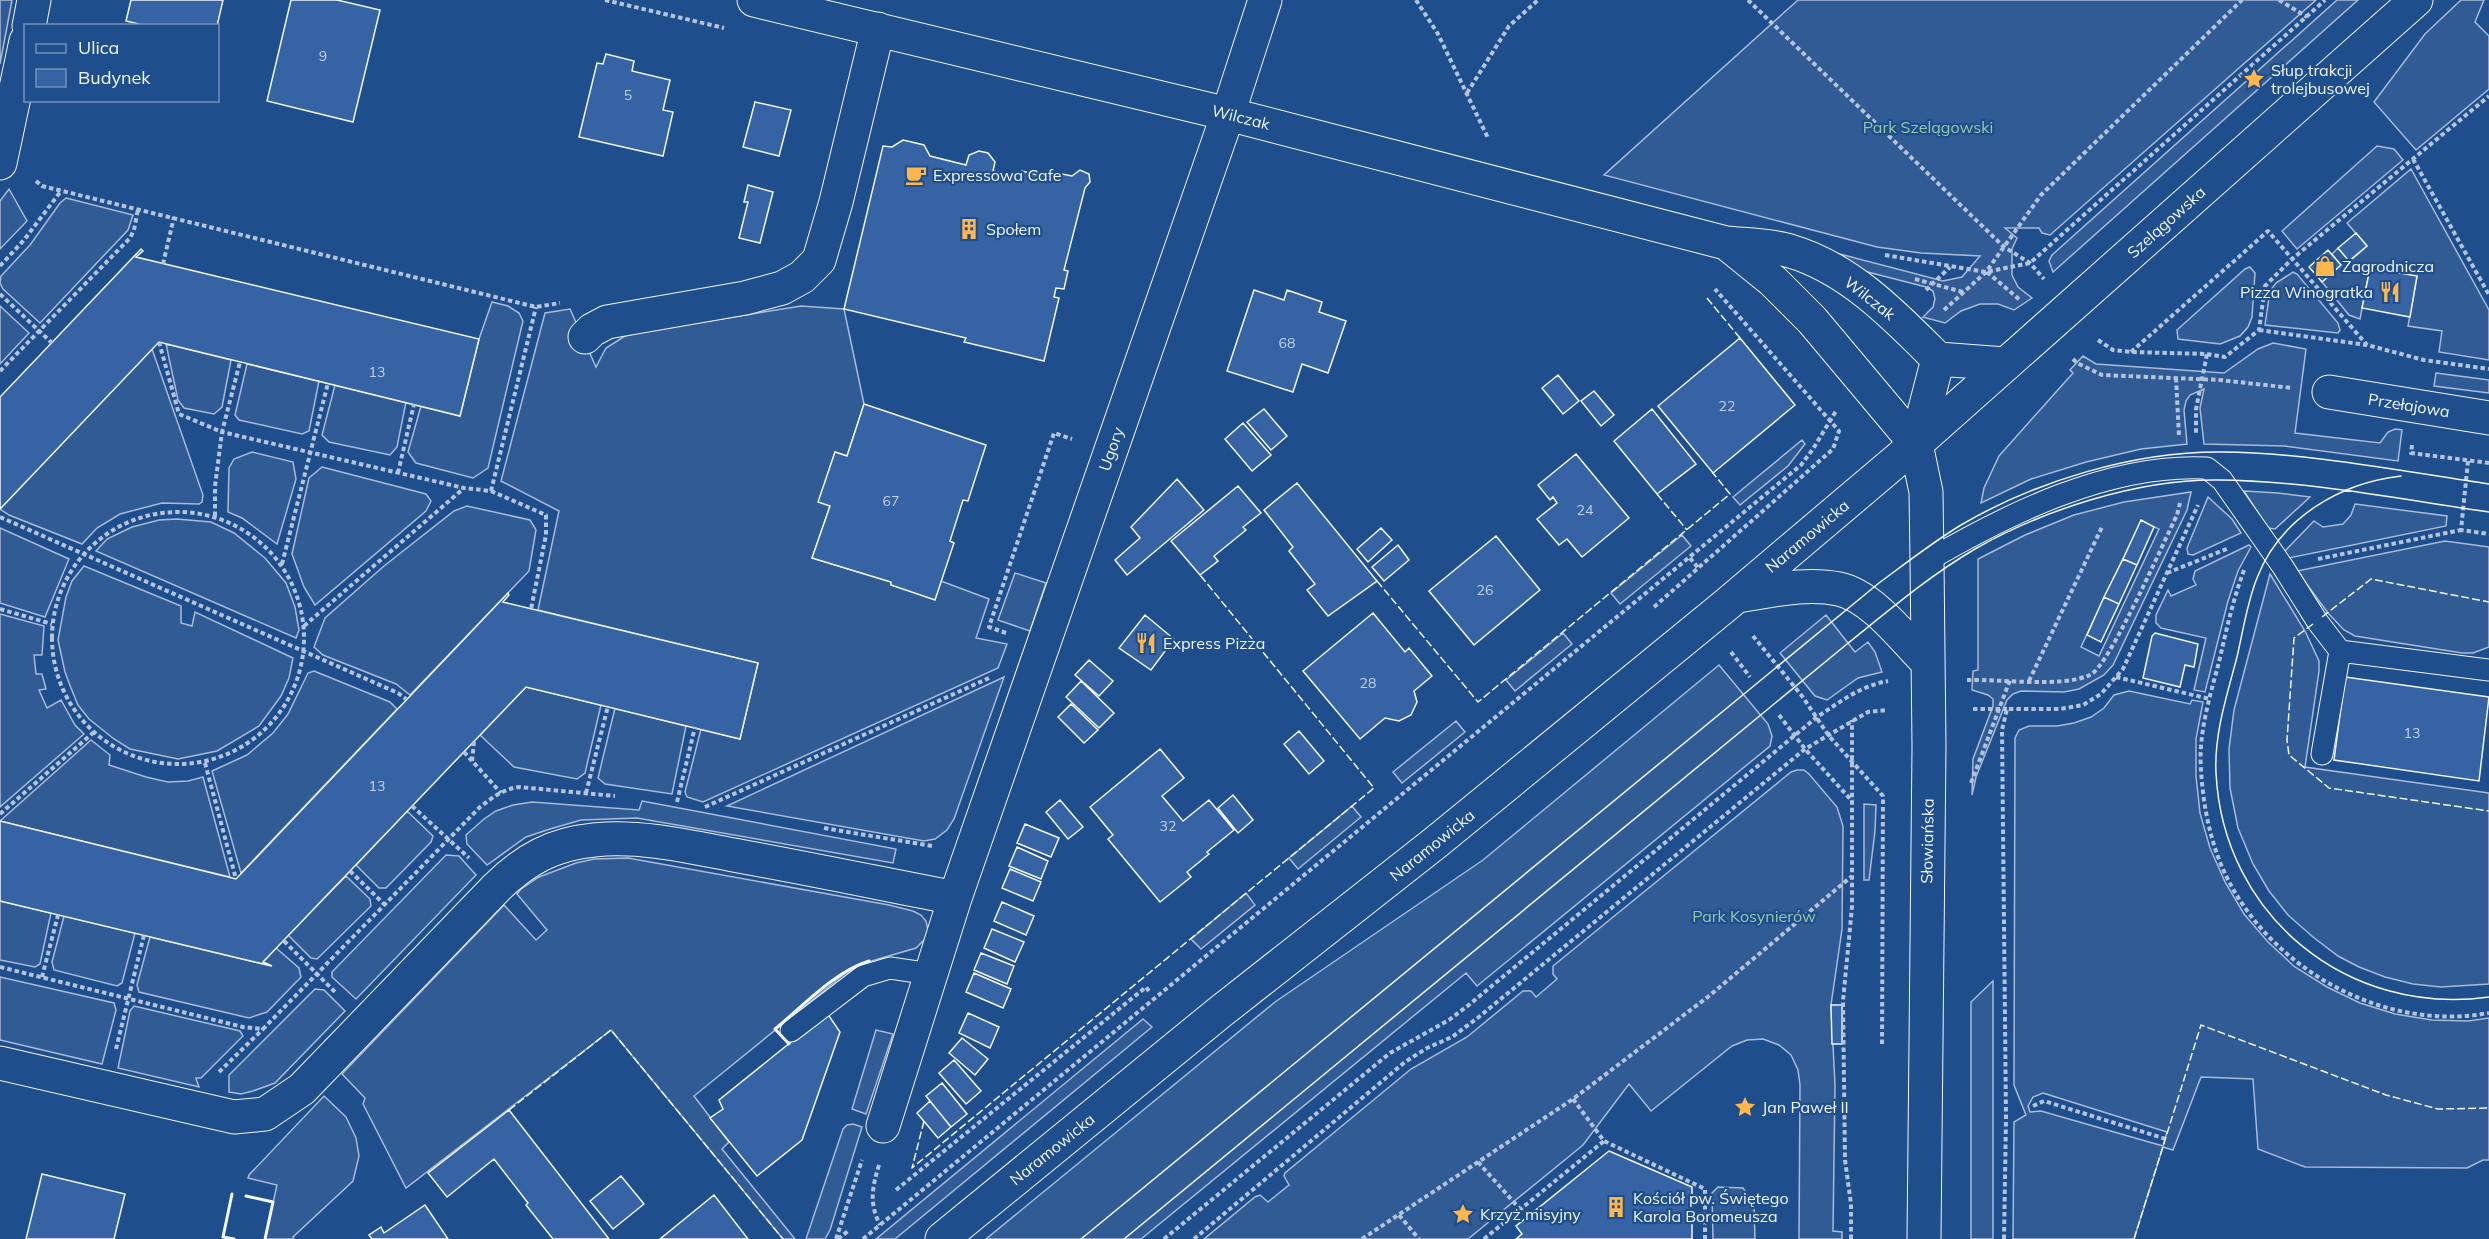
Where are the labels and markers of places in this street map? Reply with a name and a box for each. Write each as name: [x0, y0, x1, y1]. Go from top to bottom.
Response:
place label: Słup trakcji trolejbusowej: [2271, 60, 2370, 98]
place icon: Słup trakcji trolejbusowej: [2242, 67, 2266, 91]
cafe icon: Expressowa Cafe: [904, 163, 928, 187]
place label: Expressowa Cafe: [933, 165, 1062, 185]
building icon: Społem: [957, 217, 981, 241]
place label: Społem: [986, 219, 1041, 239]
shop icon: Zagrodnicza: [2313, 254, 2337, 278]
place label: Zagrodnicza: [2342, 256, 2434, 276]
restaurant icon: Pizza Winogratka: [2378, 280, 2402, 304]
place label: Pizza Winogratka: [2240, 282, 2373, 302]
restaurant icon: Express Pizza: [1134, 631, 1158, 655]
place label: Express Pizza: [1163, 633, 1265, 653]
place icon: Jan Paweł II: [1733, 1095, 1757, 1119]
place label: Jan Paweł II: [1762, 1097, 1849, 1117]
place label: Kościół pw. Świętego Karola Boromeusza: [1633, 1188, 1789, 1226]
building icon: Kościół pw. Świętego Karola Boromeusza: [1604, 1195, 1628, 1219]
place icon: Krzyż misyjny: [1451, 1202, 1475, 1226]
place label: Krzyż misyjny: [1480, 1204, 1581, 1224]

